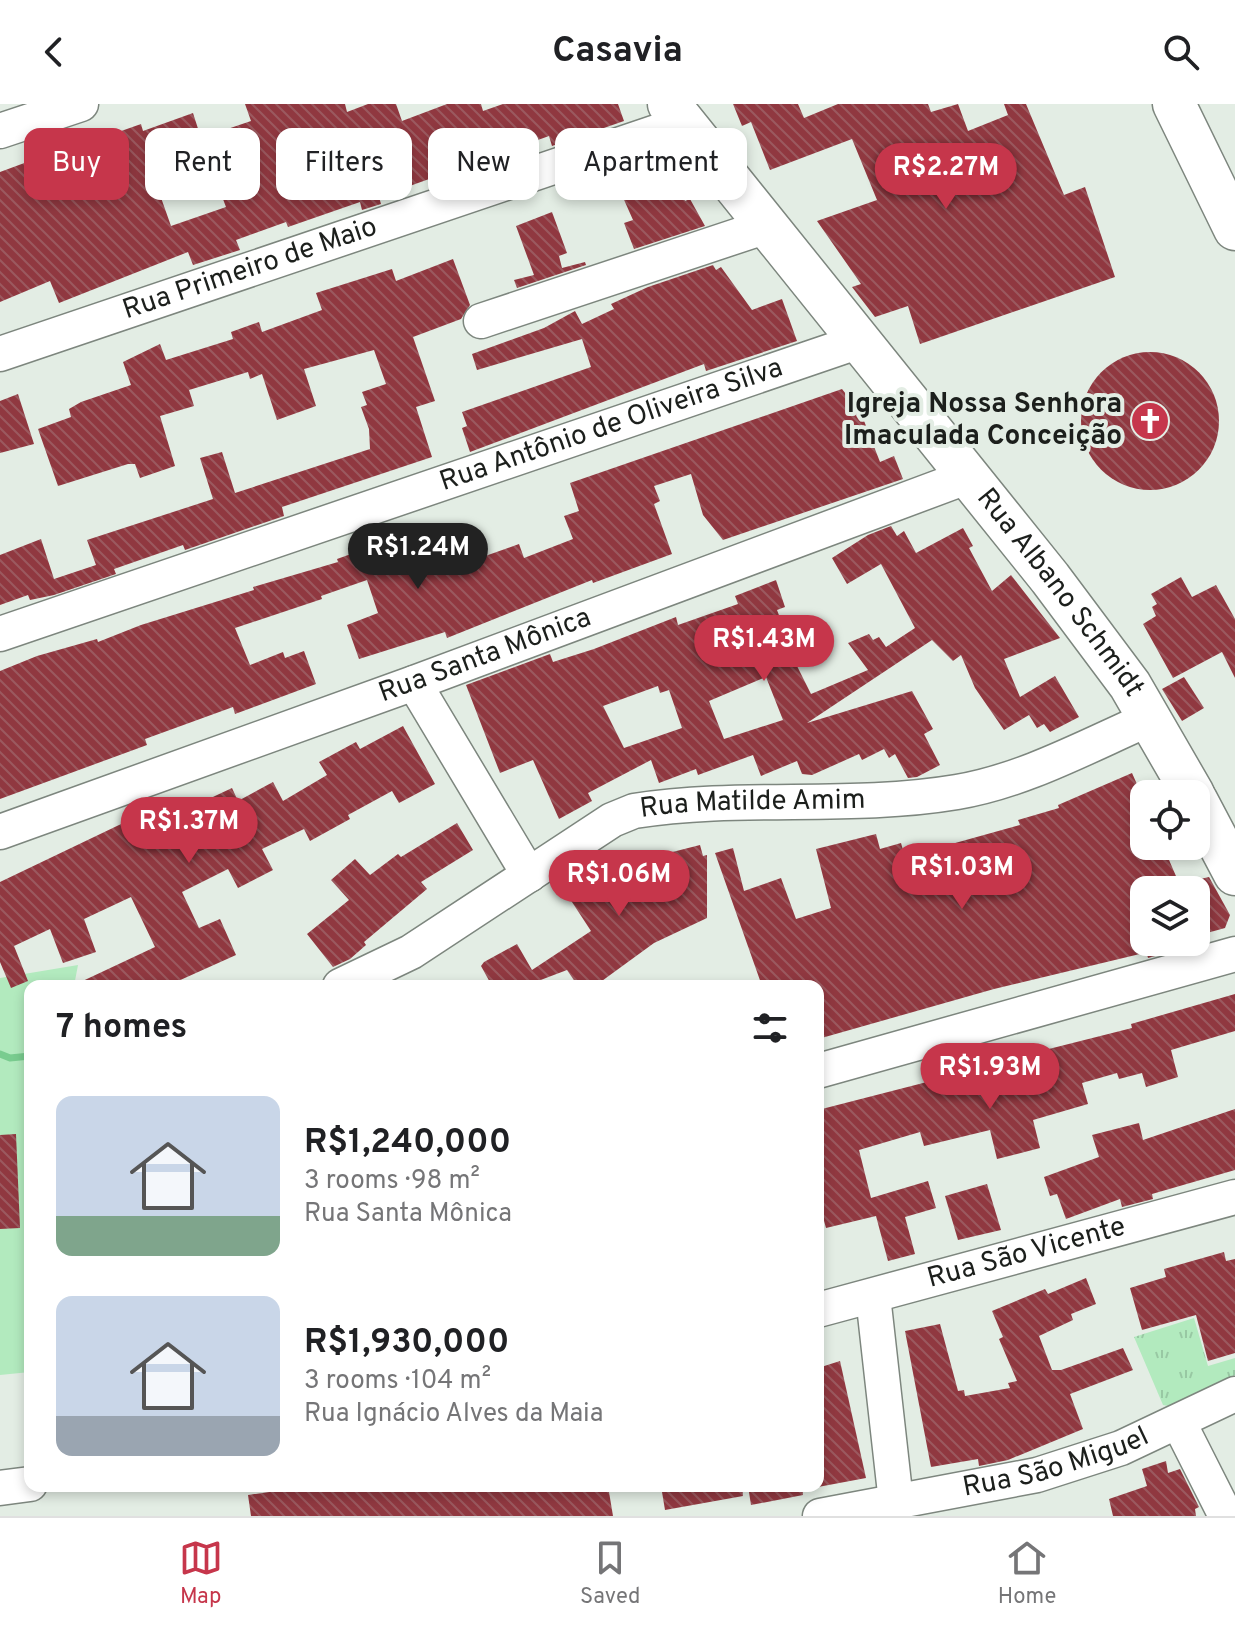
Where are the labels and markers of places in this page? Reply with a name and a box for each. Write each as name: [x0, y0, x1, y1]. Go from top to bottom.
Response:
pin: R$2.27M: [872, 143, 1020, 211]
place label: Igreja Nossa Senhora Imaculada Conceição: [844, 387, 1122, 455]
church icon: Igreja Nossa Senhora Imaculada Conceição: [1129, 400, 1171, 442]
pin: R$1.24M: [344, 523, 492, 591]
pin: R$1.43M: [690, 615, 838, 683]
pin: R$1.37M: [115, 797, 263, 865]
pin: R$1.03M: [888, 843, 1036, 911]
pin: R$1.06M: [545, 850, 693, 918]
pin: R$1.93M: [916, 1043, 1064, 1111]

